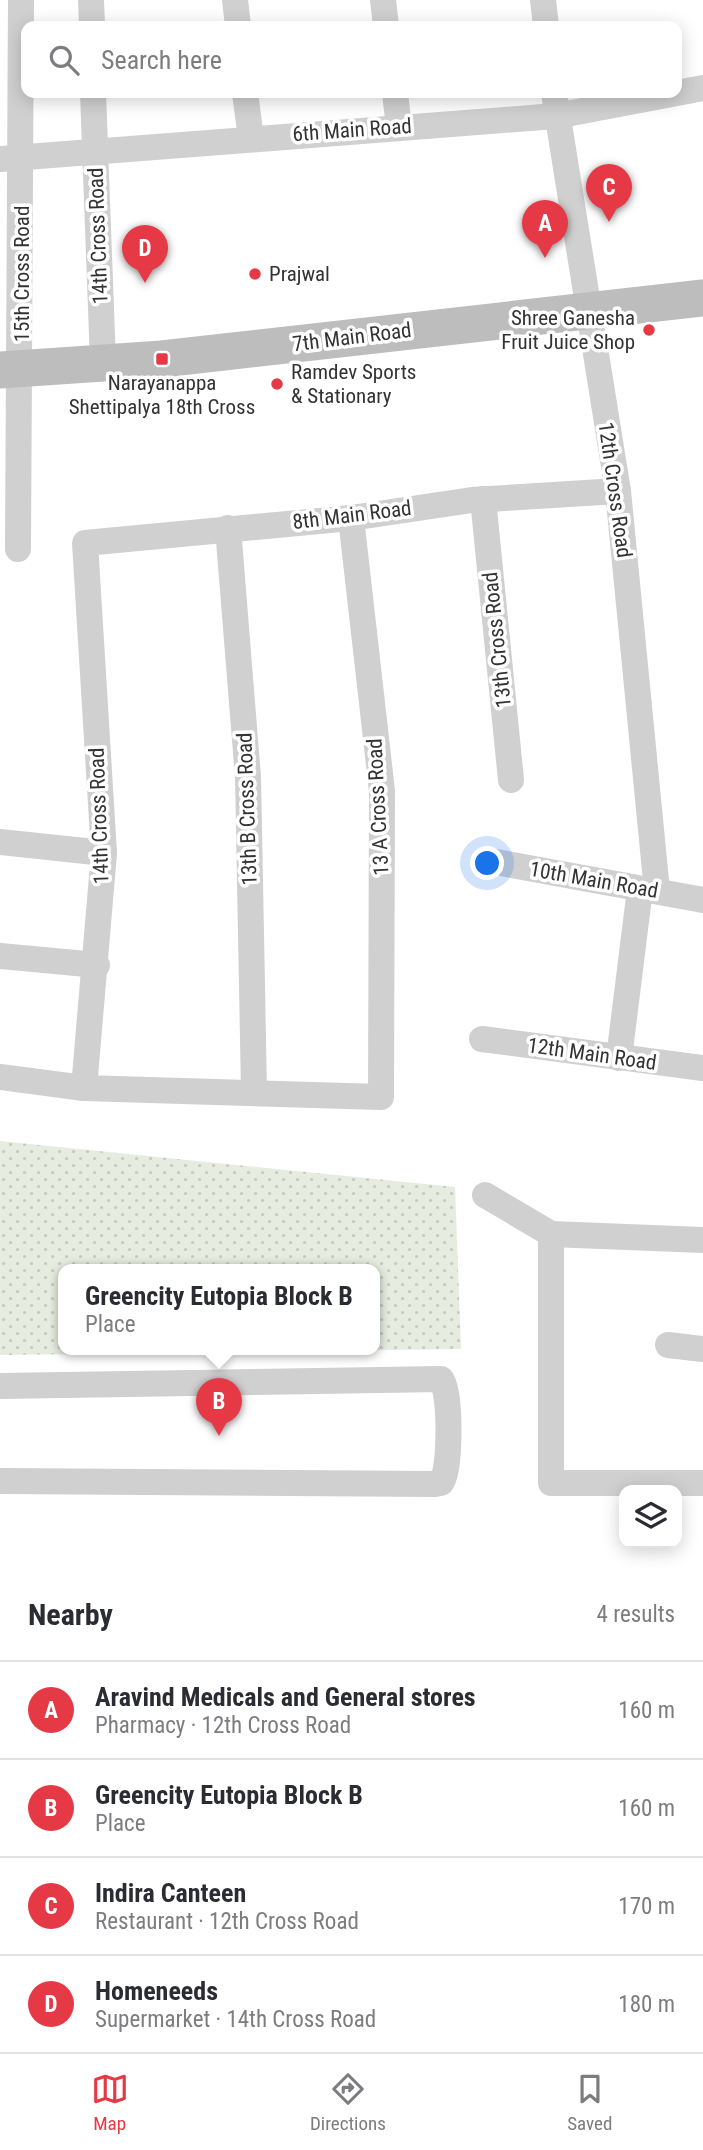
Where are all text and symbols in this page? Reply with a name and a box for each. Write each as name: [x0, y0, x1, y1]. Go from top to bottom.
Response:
search box: [21, 21, 682, 98]
icon: search: [45, 41, 83, 79]
text: Search here: [101, 45, 222, 75]
street label: 6th Main Road: [292, 114, 412, 146]
pin: C: [586, 164, 632, 222]
street label: 14th Cross Road: [84, 167, 112, 305]
pin: A: [522, 200, 568, 258]
street label: 15th Cross Road: [10, 206, 34, 342]
pin: D: [122, 225, 168, 283]
place label: Prajwal: [269, 262, 330, 286]
marker: Prajwal: [247, 266, 263, 282]
place label: Shree Ganesha Fruit Juice Shop: [501, 306, 635, 354]
street label: 7th Main Road: [291, 318, 413, 356]
marker: Shree Ganesha Fruit Juice Shop: [641, 322, 657, 338]
marker: Narayanappa Shettipalya 18th Cross: [154, 351, 170, 367]
place label: Ramdev Sports & Stationary: [291, 360, 416, 408]
place label: Narayanappa Shettipalya 18th Cross: [69, 371, 255, 419]
marker: Ramdev Sports & Stationary: [269, 376, 285, 392]
street label: 12th Cross Road: [594, 421, 636, 559]
street label: 8th Main Road: [291, 496, 413, 534]
street label: 13th Cross Road: [478, 571, 516, 709]
street label: 13th B Cross Road: [232, 732, 262, 886]
street label: 13 A Cross Road: [362, 738, 394, 876]
street label: 14th Cross Road: [85, 747, 113, 885]
your location: [470, 846, 504, 880]
street label: 10th Main Road: [528, 857, 660, 903]
street label: 12th Main Road: [526, 1033, 658, 1075]
popup: [58, 1264, 380, 1355]
text: Greencity Eutopia Block B: [85, 1281, 353, 1311]
text: Place: [85, 1311, 136, 1338]
pin: B: [196, 1378, 242, 1436]
map controls: [619, 1485, 682, 1548]
button: layers: [619, 1485, 682, 1548]
text: Nearby: [28, 1597, 113, 1632]
text: 4 results: [597, 1601, 675, 1628]
text: Aravind Medicals and General stores: [95, 1682, 476, 1712]
text: A: [44, 1697, 58, 1724]
text: 160 m: [618, 1697, 675, 1724]
text: Pharmacy · 12th Cross Road: [95, 1712, 351, 1739]
text: Greencity Eutopia Block B: [95, 1780, 363, 1810]
text: B: [45, 1795, 57, 1822]
text: 160 m: [618, 1795, 675, 1822]
text: Place: [95, 1810, 145, 1837]
text: Indira Canteen: [95, 1878, 246, 1908]
text: C: [44, 1893, 58, 1920]
text: 170 m: [618, 1893, 675, 1920]
text: Restaurant · 12th Cross Road: [95, 1908, 359, 1935]
text: Homeneeds: [95, 1976, 218, 2006]
text: D: [45, 1991, 58, 2018]
text: 180 m: [618, 1991, 675, 2018]
text: Supermarket · 14th Cross Road: [95, 2006, 376, 2033]
tab: Map: [91, 2070, 129, 2135]
tab: Directions: [310, 2070, 386, 2135]
tab: Saved: [567, 2070, 612, 2135]

